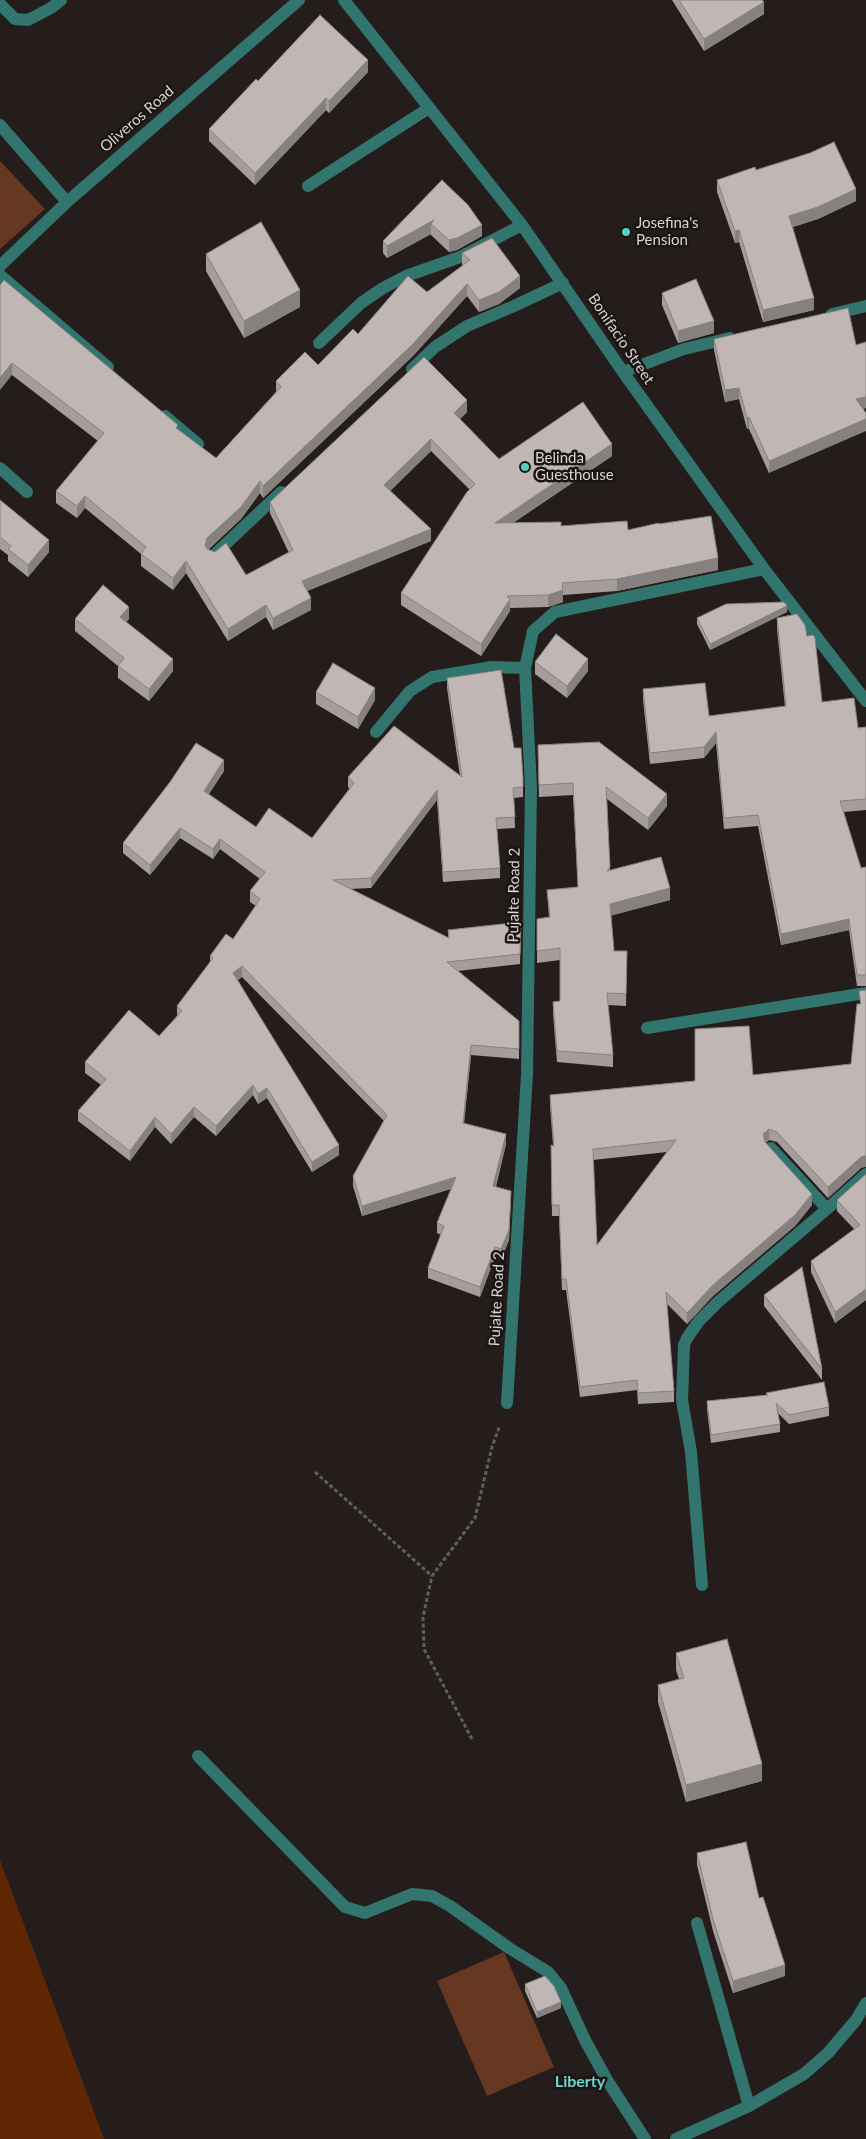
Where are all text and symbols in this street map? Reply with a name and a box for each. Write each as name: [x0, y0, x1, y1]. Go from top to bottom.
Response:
street label: Oliveros Road: [96, 82, 178, 156]
place label: Josefina's Pension: [636, 214, 699, 249]
marker: Josefina's Pension: [620, 226, 632, 238]
street label: Bonifacio Street: [584, 290, 658, 388]
place label: Belinda Guesthouse: [535, 449, 614, 484]
marker: Belinda Guesthouse: [519, 461, 531, 473]
street label: Pujalte Road 2: [504, 847, 524, 943]
street label: Pujalte Road 2: [486, 1251, 508, 1347]
district label: Liberty: [555, 2072, 605, 2092]

